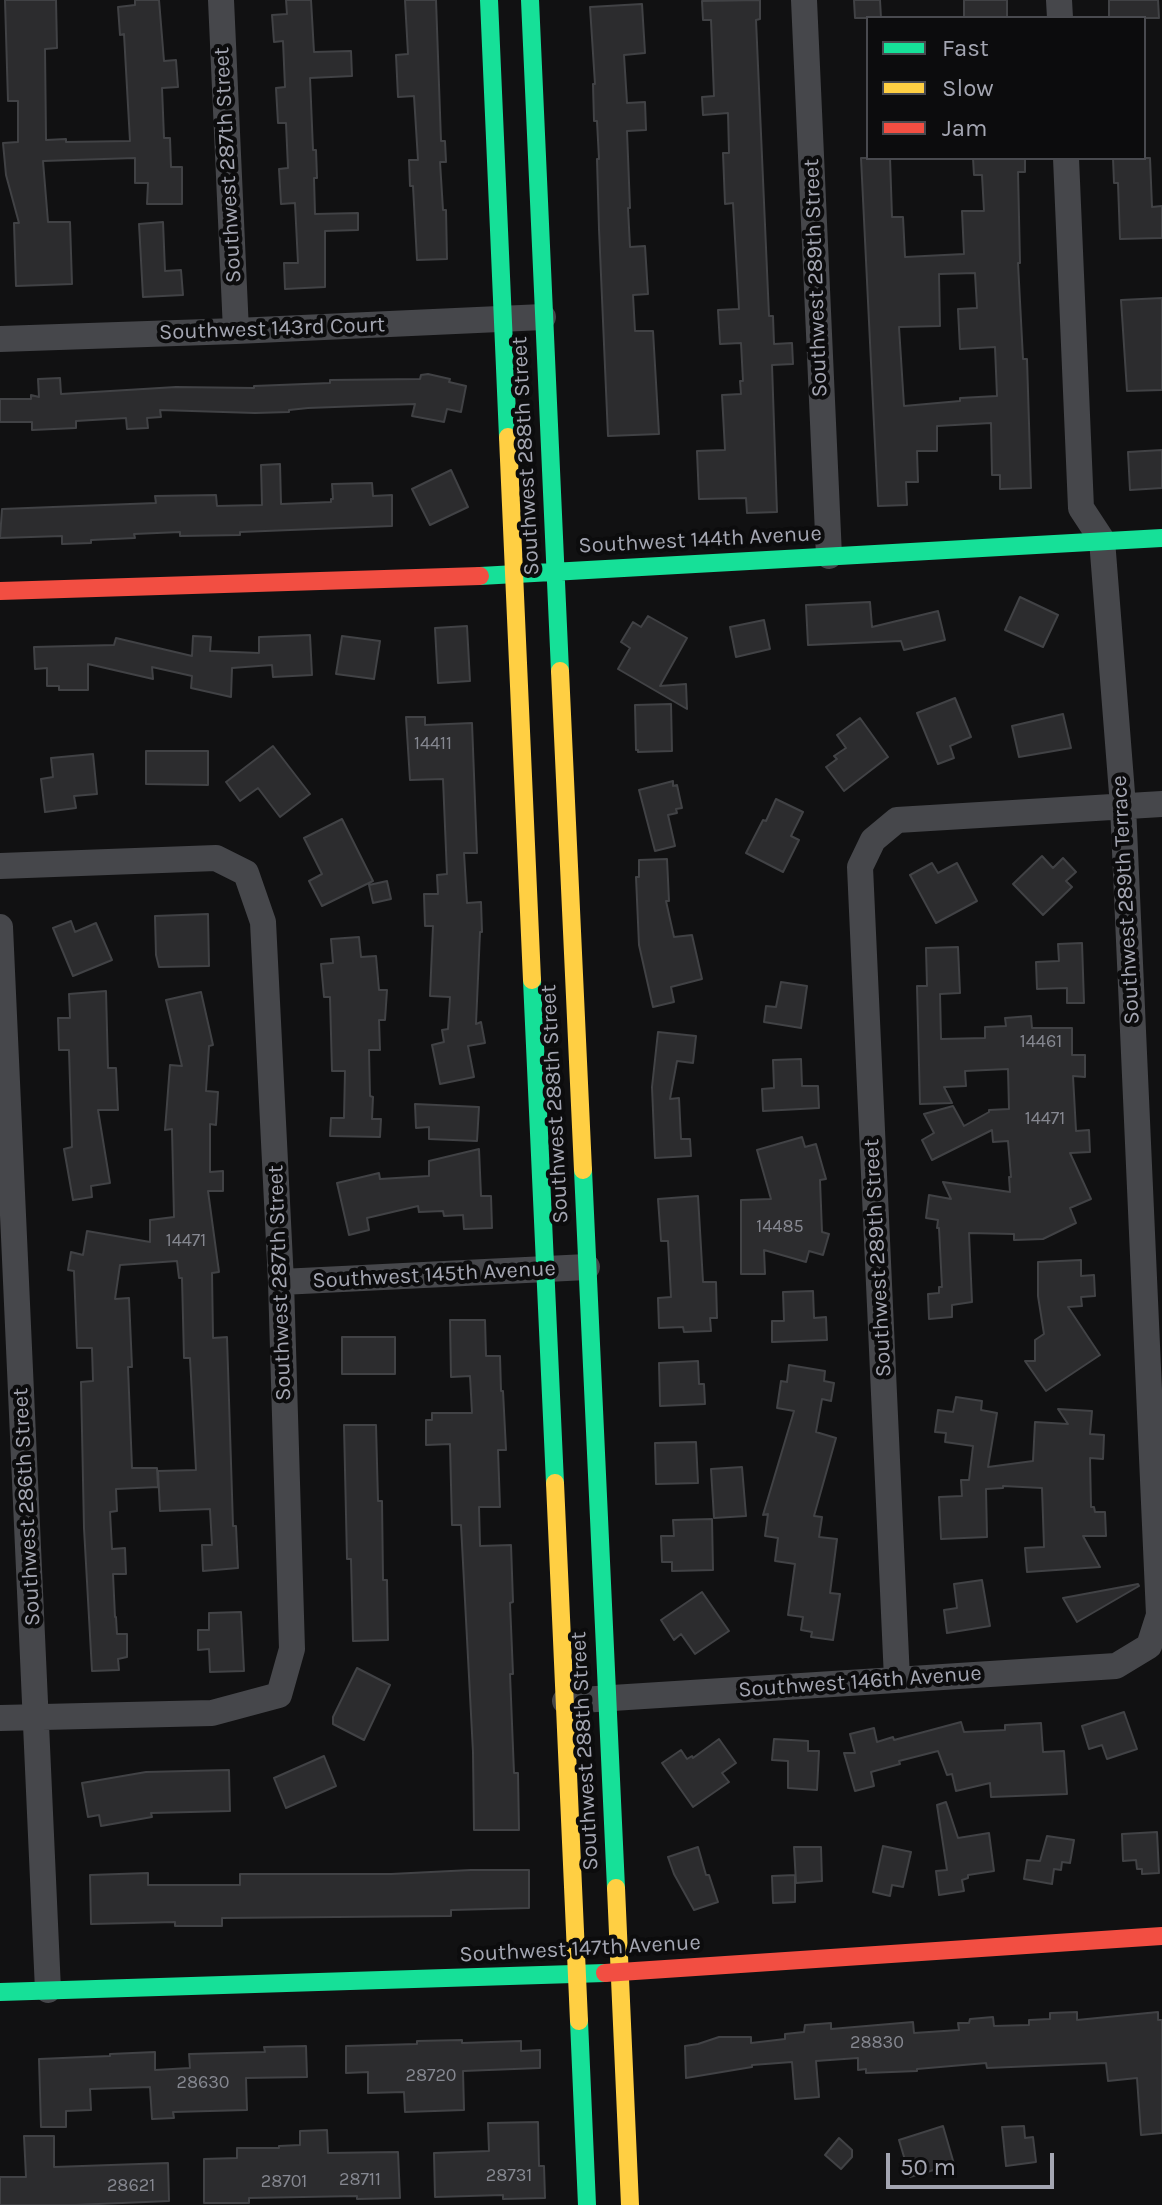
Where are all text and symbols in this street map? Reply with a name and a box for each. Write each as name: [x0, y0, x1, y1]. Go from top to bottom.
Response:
legend: [866, 16, 1146, 160]
text: Fast: [942, 34, 989, 62]
street label: Southwest 287th Street: [209, 46, 247, 284]
text: Slow: [942, 74, 994, 102]
text: Jam: [942, 114, 987, 142]
street label: Southwest 289th Street: [799, 158, 833, 398]
street label: Southwest 143rd Court: [158, 312, 386, 346]
street label: Southwest 288th Street: [507, 336, 545, 576]
street label: Southwest 144th Avenue: [578, 520, 822, 560]
house number: 14411: [414, 733, 452, 755]
street label: Southwest 289th Terrace: [1106, 775, 1146, 1025]
street label: Southwest 288th Street: [536, 984, 574, 1224]
house number: 14461: [1020, 1031, 1062, 1053]
house number: 14471: [1025, 1108, 1065, 1130]
street label: Southwest 289th Street: [859, 1138, 897, 1378]
street label: Southwest 287th Street: [263, 1164, 297, 1402]
house number: 14485: [756, 1216, 804, 1238]
house number: 14471: [166, 1230, 206, 1252]
street label: Southwest 145th Avenue: [312, 1255, 556, 1295]
street label: Southwest 286th Street: [8, 1387, 46, 1627]
street label: Southwest 288th Street: [566, 1631, 604, 1871]
street label: Southwest 146th Avenue: [737, 1660, 983, 1704]
street label: Southwest 147th Avenue: [459, 1929, 701, 1969]
house number: 28830: [850, 2032, 904, 2054]
house number: 28720: [405, 2065, 457, 2087]
house number: 28630: [176, 2072, 230, 2094]
scale bar: [890, 2137, 1058, 2187]
text: 50 m: [900, 2153, 956, 2181]
house number: 28731: [486, 2165, 532, 2187]
house number: 28711: [339, 2169, 381, 2191]
house number: 28701: [261, 2171, 307, 2193]
house number: 28621: [107, 2175, 155, 2197]

